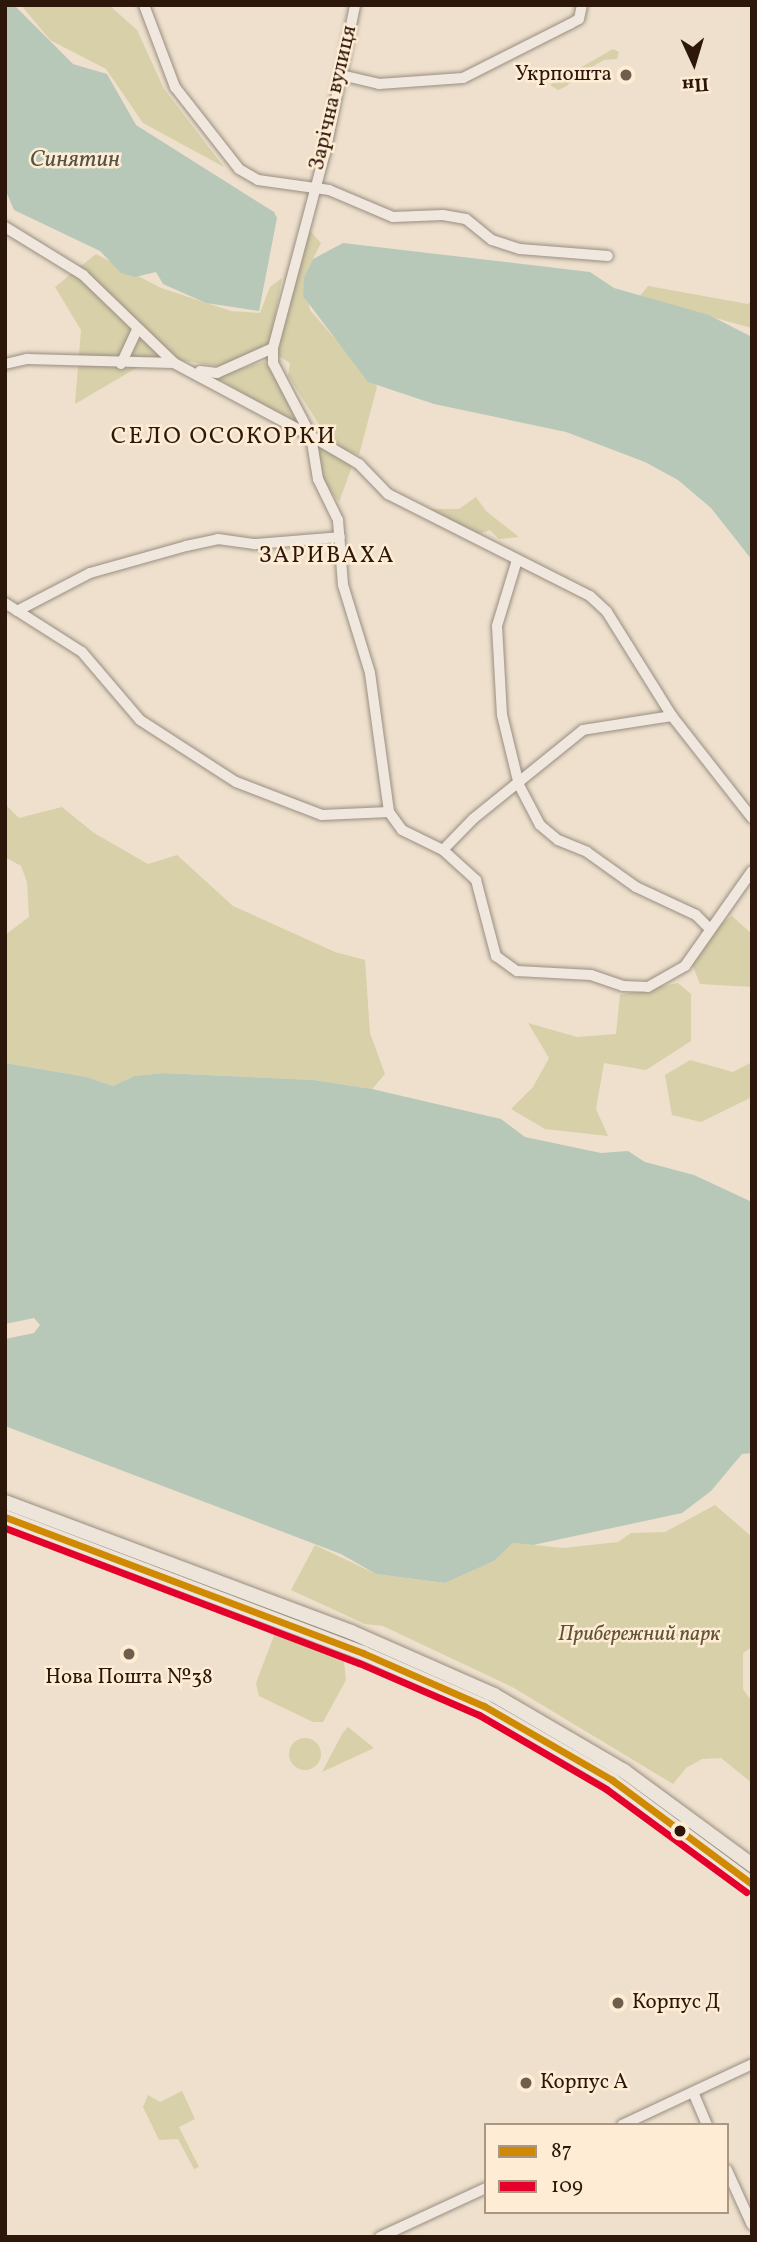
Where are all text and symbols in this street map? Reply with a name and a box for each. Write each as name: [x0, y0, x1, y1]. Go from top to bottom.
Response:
street label: Зарічна вулиця: [305, 23, 363, 173]
north arrow: [659, 28, 729, 98]
place label: Укрпошта: [515, 62, 612, 88]
marker: Укрпошта: [618, 67, 634, 83]
text: Пн: [681, 70, 710, 98]
water label: Синятин: [30, 146, 120, 174]
district label: СЕЛО ОСОКОРКИ: [112, 424, 336, 452]
district label: ЗАРИВАХА: [260, 542, 394, 570]
park label: Прибережний парк: [558, 1622, 720, 1648]
marker: Нова Пошта №38: [121, 1646, 137, 1662]
place label: Нова Пошта №38: [45, 1665, 213, 1691]
unlabelled marker: [673, 1824, 687, 1838]
place label: Корпус Д: [632, 1990, 721, 2016]
marker: Корпус Д: [610, 1995, 626, 2011]
place label: Корпус А: [540, 2070, 628, 2096]
marker: Корпус А: [518, 2075, 534, 2091]
legend: [484, 2123, 729, 2214]
text: 87: [551, 2137, 572, 2166]
text: 109: [551, 2172, 583, 2201]

